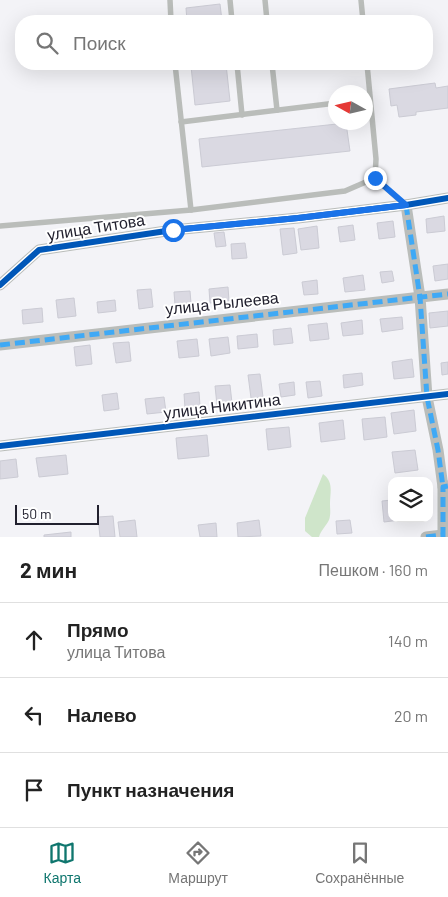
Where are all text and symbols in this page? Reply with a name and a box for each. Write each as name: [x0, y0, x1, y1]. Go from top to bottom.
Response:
search box: [15, 15, 433, 70]
icon: search: [33, 29, 61, 57]
text: Поиск: [73, 31, 126, 54]
north arrow: [328, 85, 373, 130]
route end: [364, 167, 387, 190]
street label: улица Титова: [46, 209, 146, 244]
route start: [162, 219, 185, 242]
street label: улица Рылеева: [164, 287, 280, 318]
street label: улица Никитина: [162, 389, 282, 422]
map controls: [388, 477, 433, 522]
button: layers: [388, 477, 433, 522]
scale bar: [15, 502, 99, 525]
text: 50 m: [22, 505, 51, 522]
text: 2 мин: [20, 557, 77, 582]
text: Пешком · 160 m: [319, 560, 428, 579]
text: Прямо: [67, 618, 129, 641]
icon: ahead: [20, 626, 48, 654]
text: 140 m: [388, 631, 428, 650]
text: улица Титова: [67, 642, 165, 661]
icon: left: [20, 701, 48, 729]
text: Налево: [67, 703, 137, 726]
text: 20 m: [394, 706, 428, 725]
icon: arrive: [20, 776, 48, 804]
text: Пункт назначения: [67, 778, 234, 801]
tab: Карта: [44, 839, 81, 886]
tab: Маршрут: [168, 839, 228, 886]
tab: Сохранённые: [315, 839, 404, 886]

